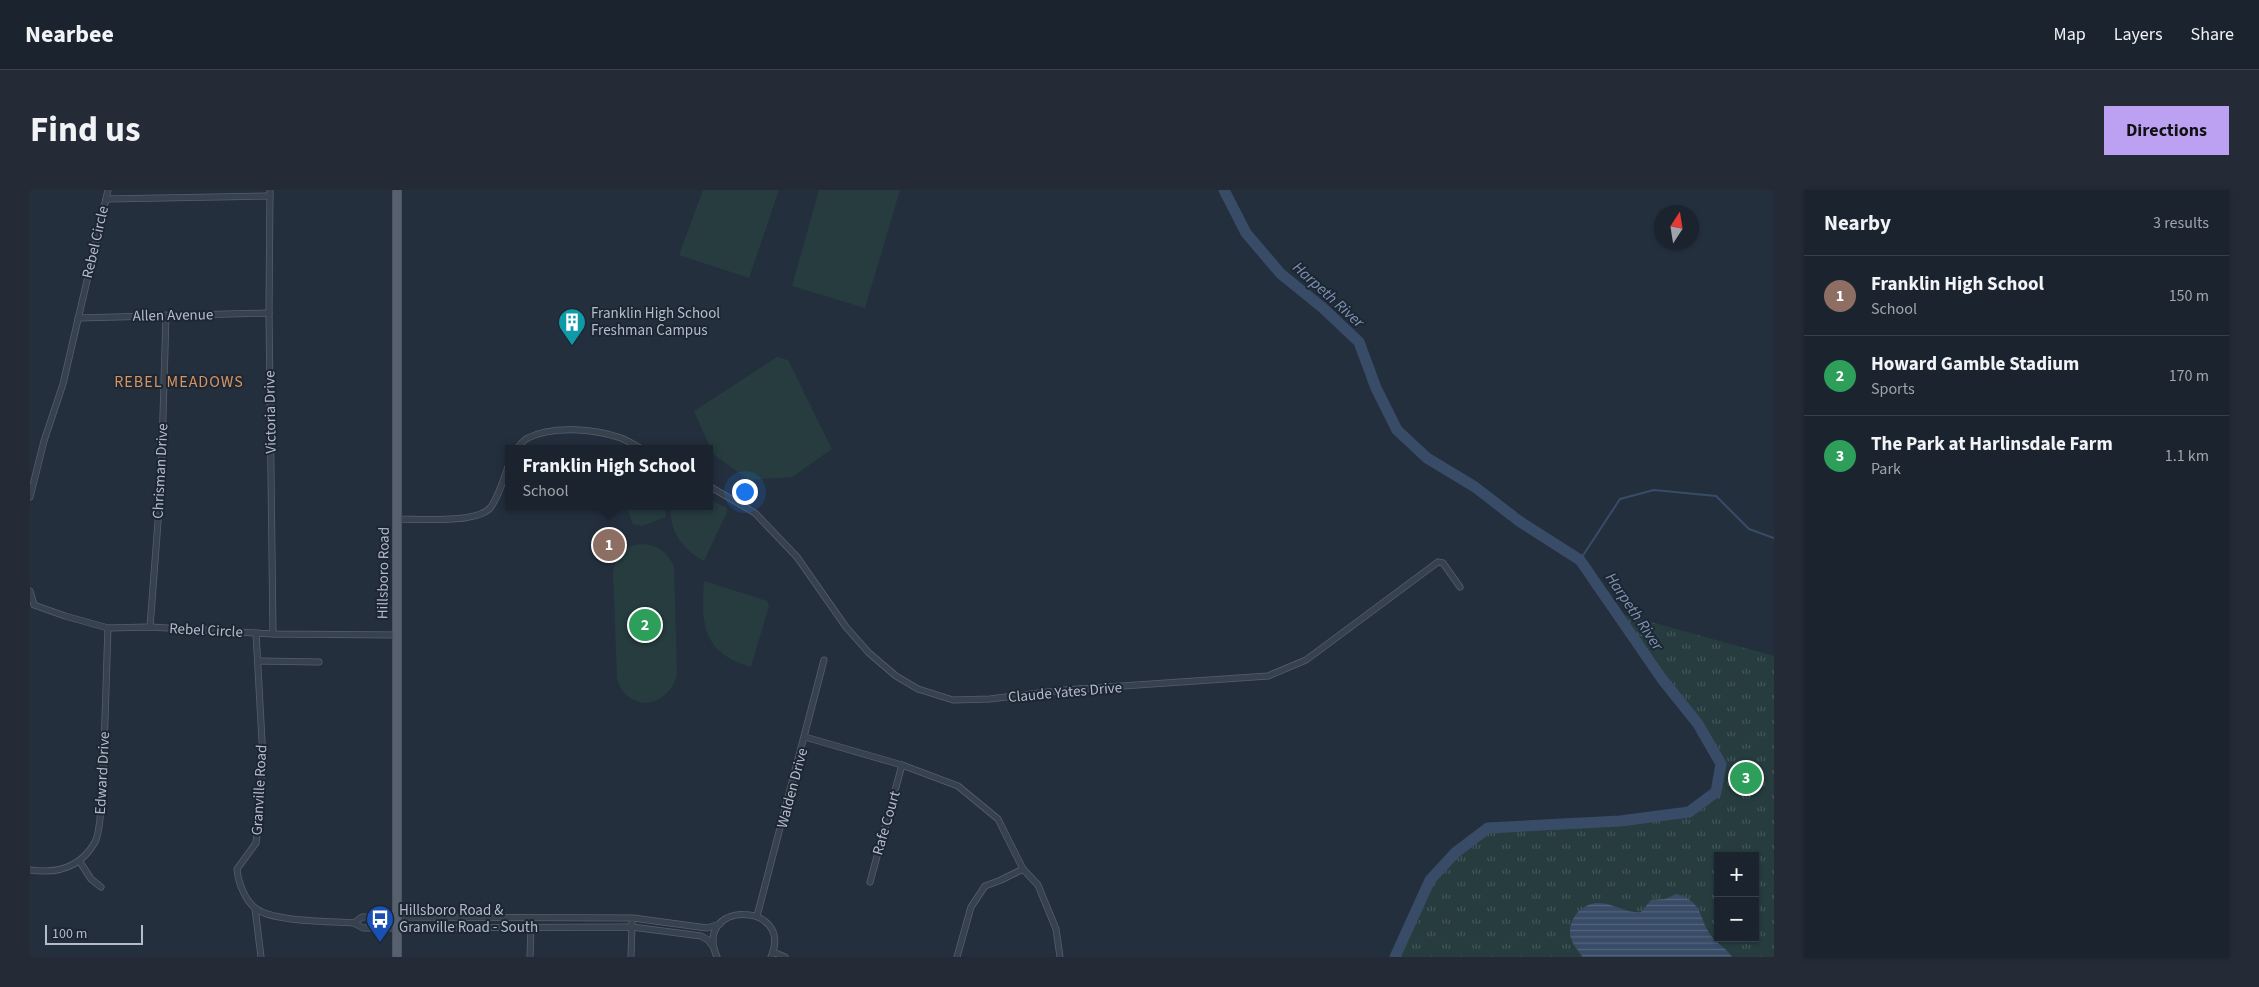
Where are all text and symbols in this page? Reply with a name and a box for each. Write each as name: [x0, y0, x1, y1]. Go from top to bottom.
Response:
text: Nearbee: [25, 17, 114, 52]
text: Map: [2054, 22, 2086, 47]
text: Layers: [2114, 22, 2163, 47]
text: Share: [2191, 22, 2234, 47]
text: Find us: [30, 105, 140, 155]
button: Directions: [2104, 106, 2229, 155]
street label: Rebel Circle: [77, 204, 114, 280]
north arrow: [1654, 205, 1699, 250]
text: Nearby: [1824, 208, 1891, 238]
text: 3 results: [2153, 212, 2209, 234]
water label: Harpeth River: [1288, 257, 1370, 334]
text: Franklin High School: [1871, 271, 2044, 298]
text: 1: [1836, 285, 1844, 307]
text: 150 m: [2169, 285, 2209, 307]
text: School: [1871, 298, 1917, 320]
place label: Franklin High School Freshman Campus: [591, 303, 720, 341]
street label: Allen Avenue: [132, 304, 214, 327]
building icon: Franklin High School Freshman Campus: [557, 307, 587, 346]
text: Howard Gamble Stadium: [1871, 351, 2079, 378]
text: 2: [1836, 365, 1844, 387]
text: 170 m: [2169, 365, 2209, 387]
street label: Victoria Drive: [259, 370, 282, 454]
district label: REBEL MEADOWS: [114, 371, 244, 393]
text: Sports: [1871, 378, 1915, 400]
street label: Chrisman Drive: [148, 423, 173, 519]
text: The Park at Harlinsdale Farm: [1871, 431, 2113, 458]
popup: [505, 445, 713, 510]
text: 3: [1836, 445, 1844, 467]
text: 1.1 km: [2165, 445, 2209, 467]
text: Franklin High School: [523, 453, 695, 480]
text: Park: [1871, 458, 1901, 480]
your location: [732, 479, 758, 505]
text: School: [523, 480, 569, 502]
pin: 1: [593, 526, 625, 564]
street label: Hillsboro Road: [372, 527, 395, 619]
water label: Harpeth River: [1600, 568, 1669, 656]
pin: 2: [629, 606, 661, 644]
street label: Rebel Circle: [169, 618, 243, 643]
street label: Claude Yates Drive: [1007, 677, 1123, 708]
street label: Edward Drive: [90, 731, 115, 815]
street label: Granville Road: [247, 744, 272, 836]
street label: Walden Drive: [772, 746, 813, 831]
pin: 3: [1730, 759, 1762, 797]
street label: Rafe Court: [867, 789, 906, 858]
map controls: [1714, 852, 1759, 942]
button: +: [1714, 852, 1759, 897]
button: −: [1714, 897, 1759, 942]
place label: Hillsboro Road & Granville Road - South: [399, 900, 538, 938]
bus stop icon: Hillsboro Road & Granville Road - South: [365, 904, 395, 943]
scale bar: [45, 922, 142, 945]
text: 100 m: [52, 924, 87, 944]

